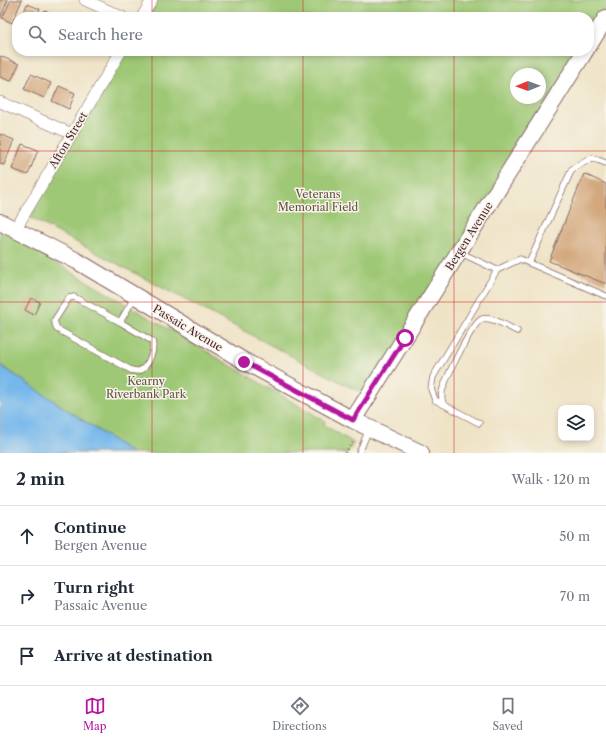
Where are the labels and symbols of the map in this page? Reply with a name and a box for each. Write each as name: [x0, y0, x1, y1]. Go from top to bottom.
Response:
north arrow: [510, 68, 546, 104]
street label: Afton Street: [45, 109, 90, 172]
park label: Veterans Memorial Field: [278, 187, 359, 214]
street label: Bergen Avenue: [442, 199, 496, 273]
street label: Passaic Avenue: [151, 302, 225, 354]
route start: [396, 329, 414, 347]
route end: [235, 353, 253, 371]
park label: Kearny Riverbank Park: [106, 374, 187, 401]

